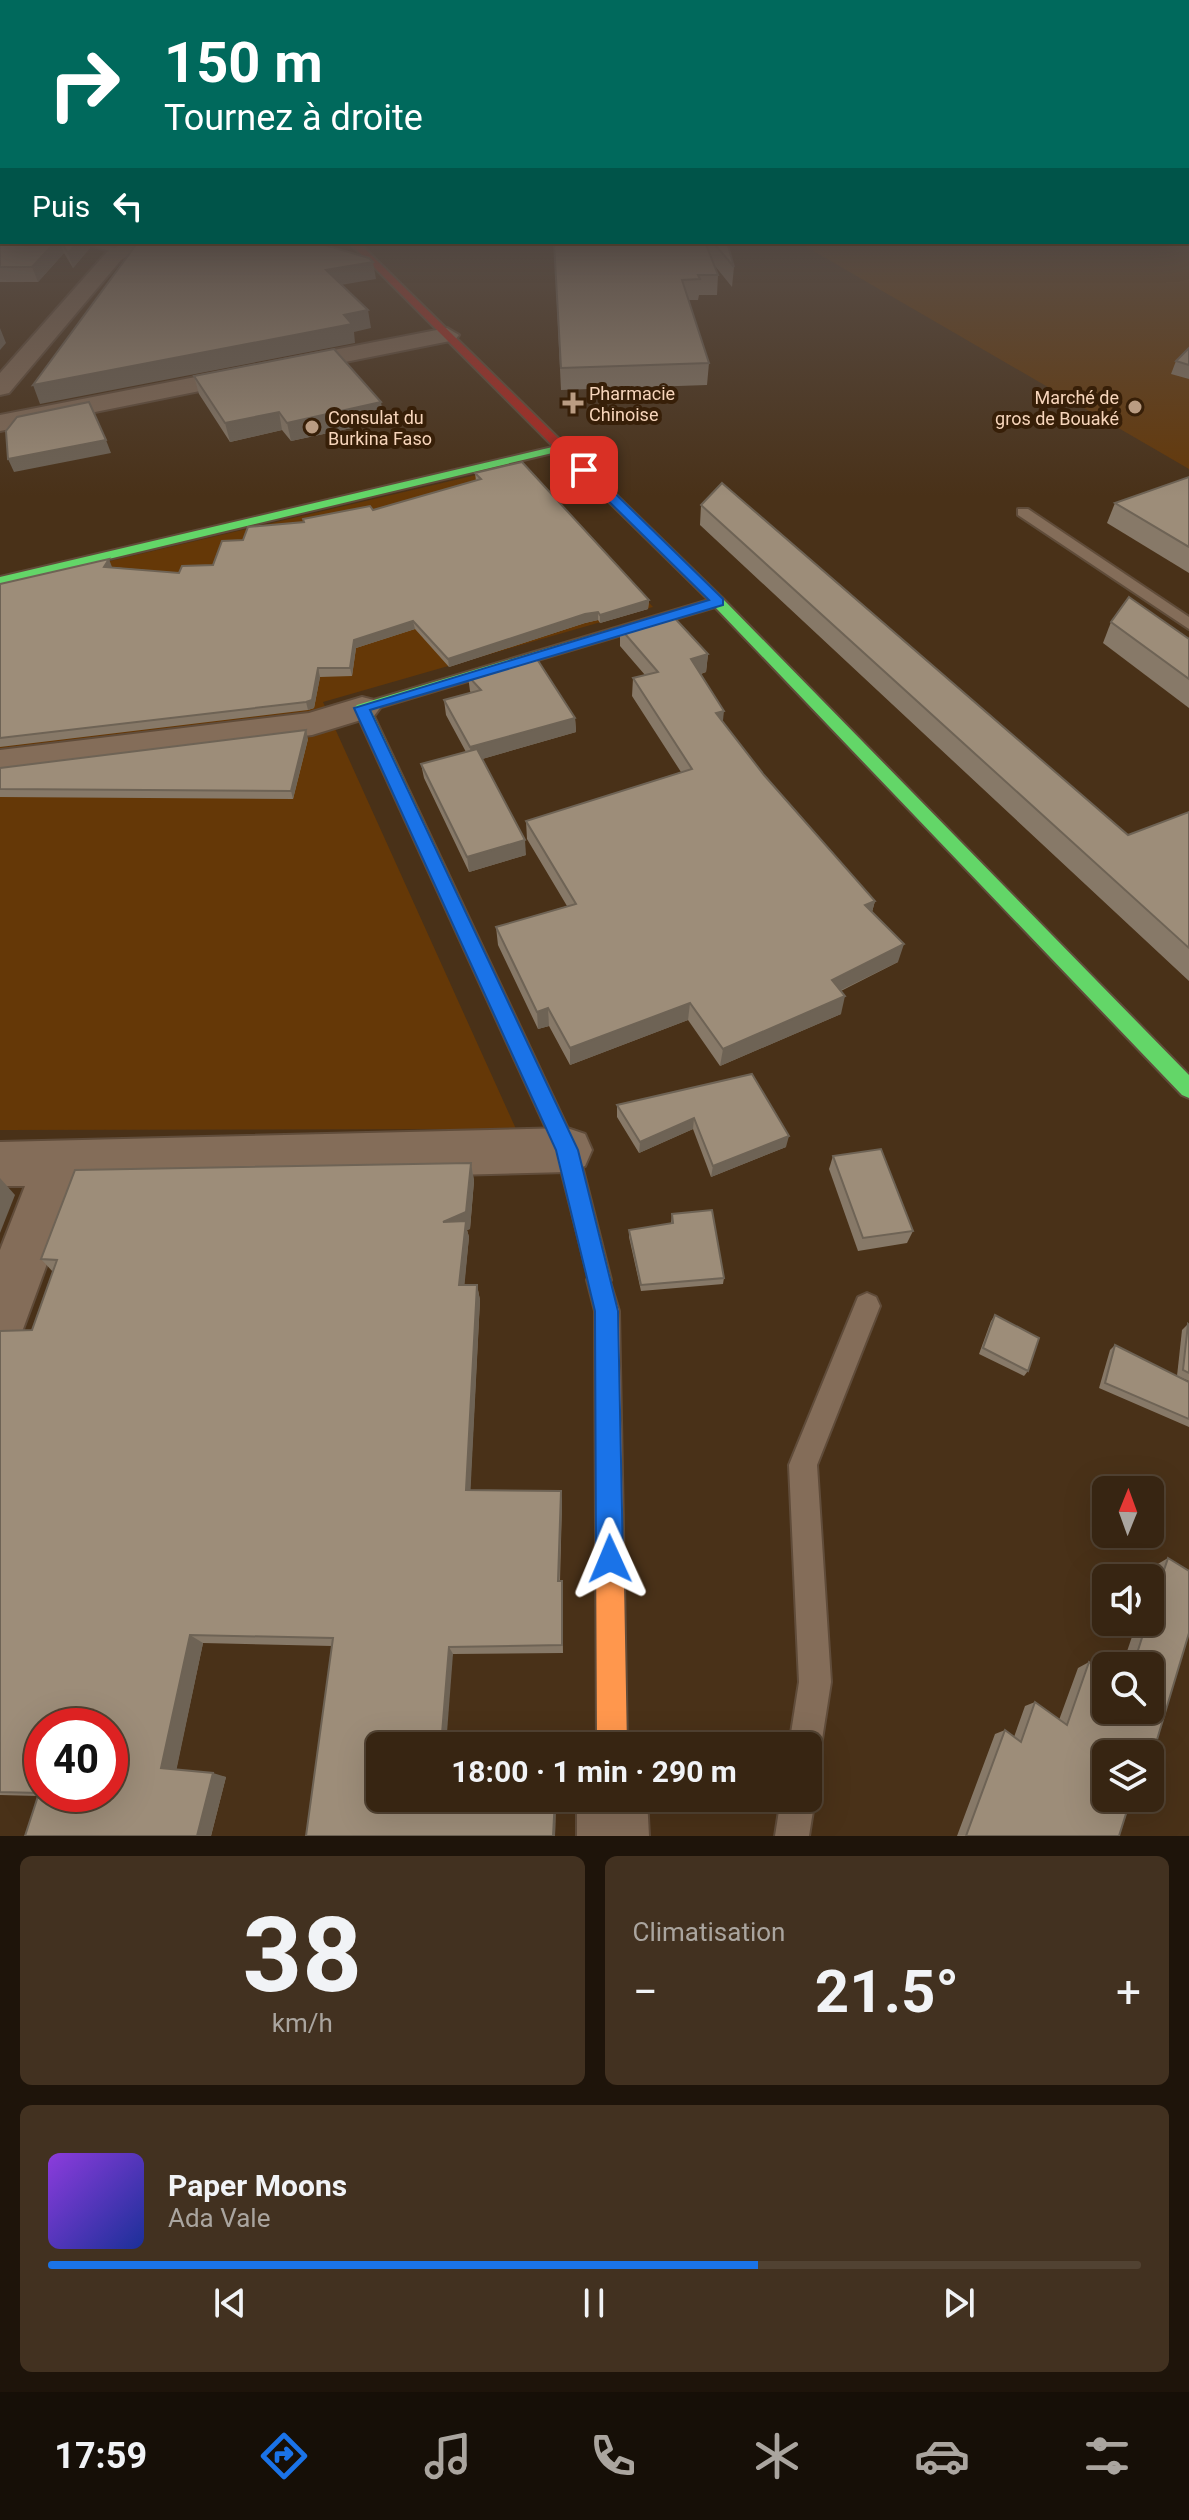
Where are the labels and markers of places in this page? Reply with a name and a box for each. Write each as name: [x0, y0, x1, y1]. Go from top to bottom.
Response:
place label: Pharmacie Chinoise: [589, 383, 675, 425]
place label: Marché de gros de Bouaké: [995, 387, 1119, 429]
marker: Pharmacie Chinoise: [564, 394, 582, 412]
marker: Marché de gros de Bouaké: [1126, 398, 1144, 416]
place label: Consulat du Burkina Faso: [328, 407, 432, 449]
marker: Consulat du Burkina Faso: [303, 418, 321, 436]
pin: [550, 436, 618, 504]

